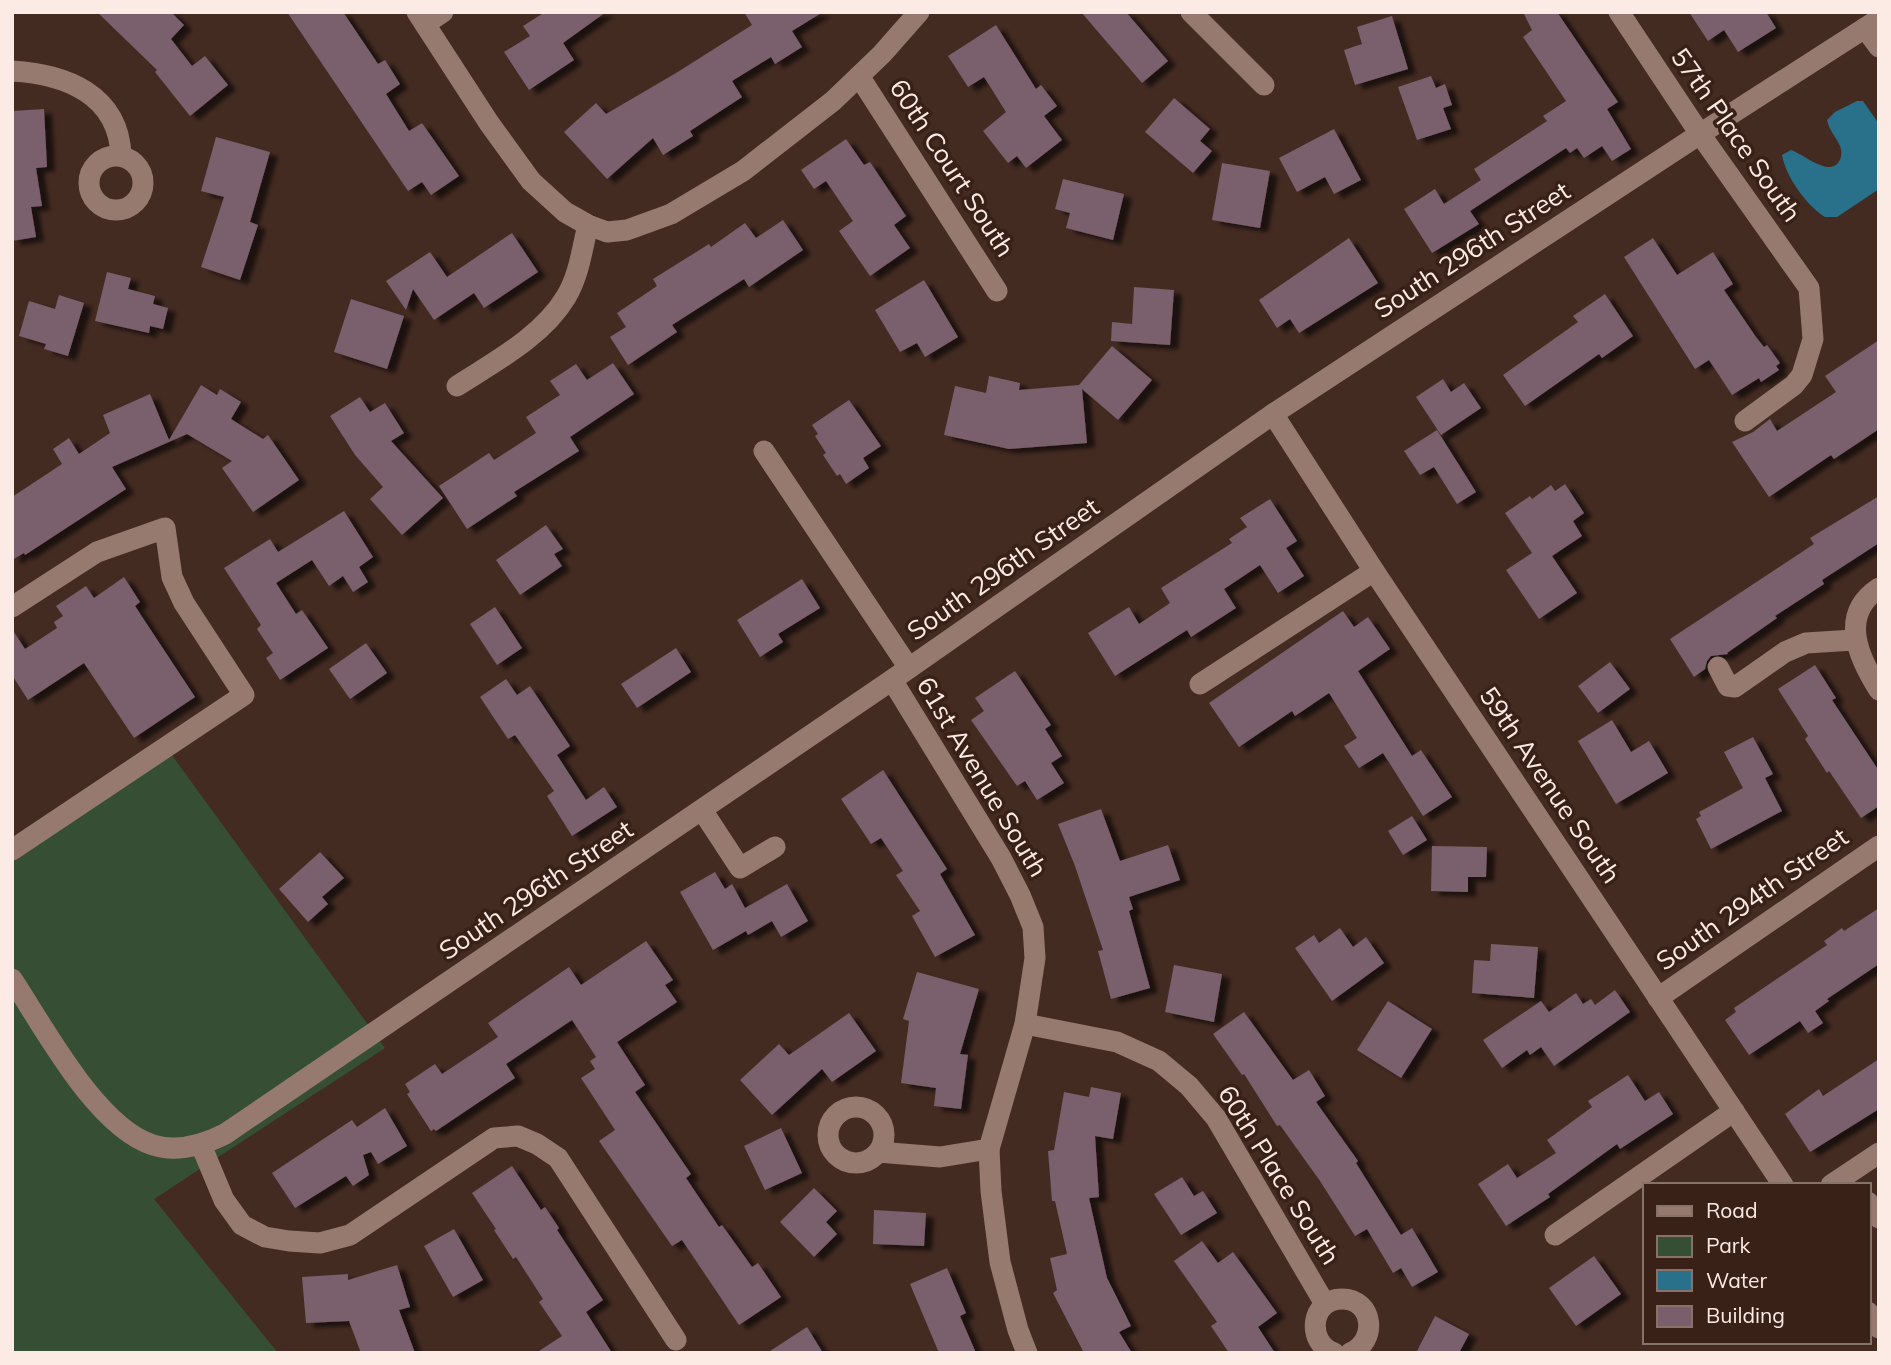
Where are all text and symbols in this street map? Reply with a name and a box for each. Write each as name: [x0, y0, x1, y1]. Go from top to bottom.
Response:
street label: 57th Place South: [1664, 41, 1809, 228]
street label: 60th Court South: [883, 73, 1022, 263]
street label: South 296th Street: [1368, 174, 1576, 325]
street label: South 296th Street: [900, 490, 1105, 647]
street label: 61st Avenue South: [910, 671, 1055, 883]
street label: 59th Avenue South: [1472, 680, 1628, 889]
street label: South 296th Street: [432, 812, 639, 967]
street label: South 294th Street: [1649, 820, 1854, 977]
street label: 60th Place South: [1211, 1079, 1348, 1270]
legend: [1643, 1183, 1870, 1344]
text: Road: [1706, 1197, 1757, 1223]
text: Park: [1706, 1232, 1750, 1258]
text: Water: [1706, 1267, 1767, 1293]
text: Building: [1706, 1302, 1785, 1328]

